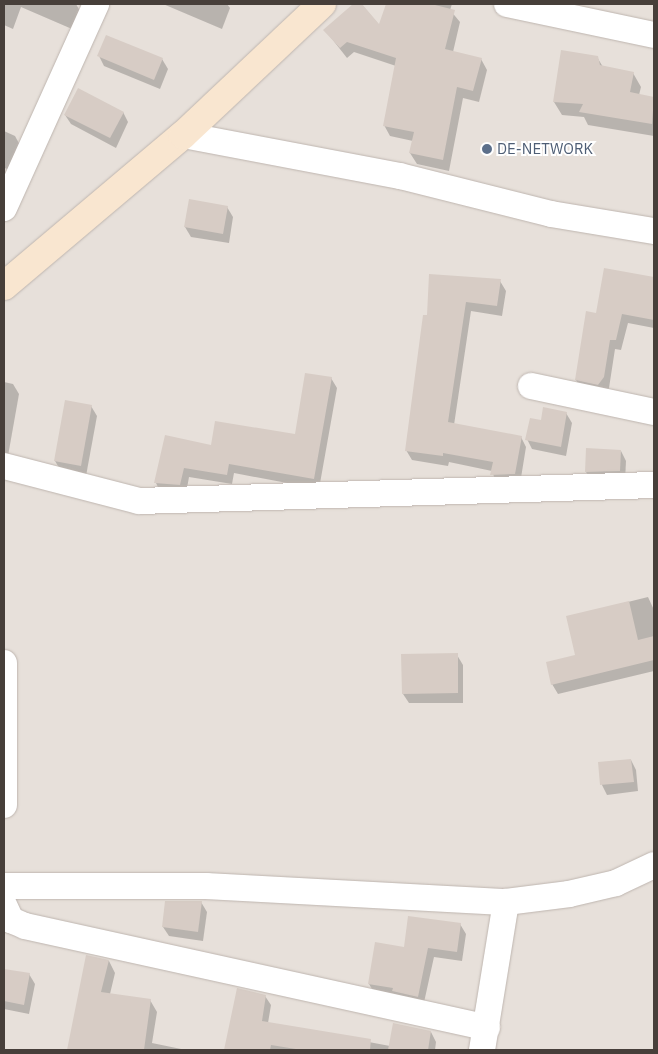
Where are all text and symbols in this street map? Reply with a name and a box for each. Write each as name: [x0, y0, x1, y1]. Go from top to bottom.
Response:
place label: DE-NETWORK: [497, 140, 593, 158]
marker: DE-NETWORK: [481, 143, 493, 155]

